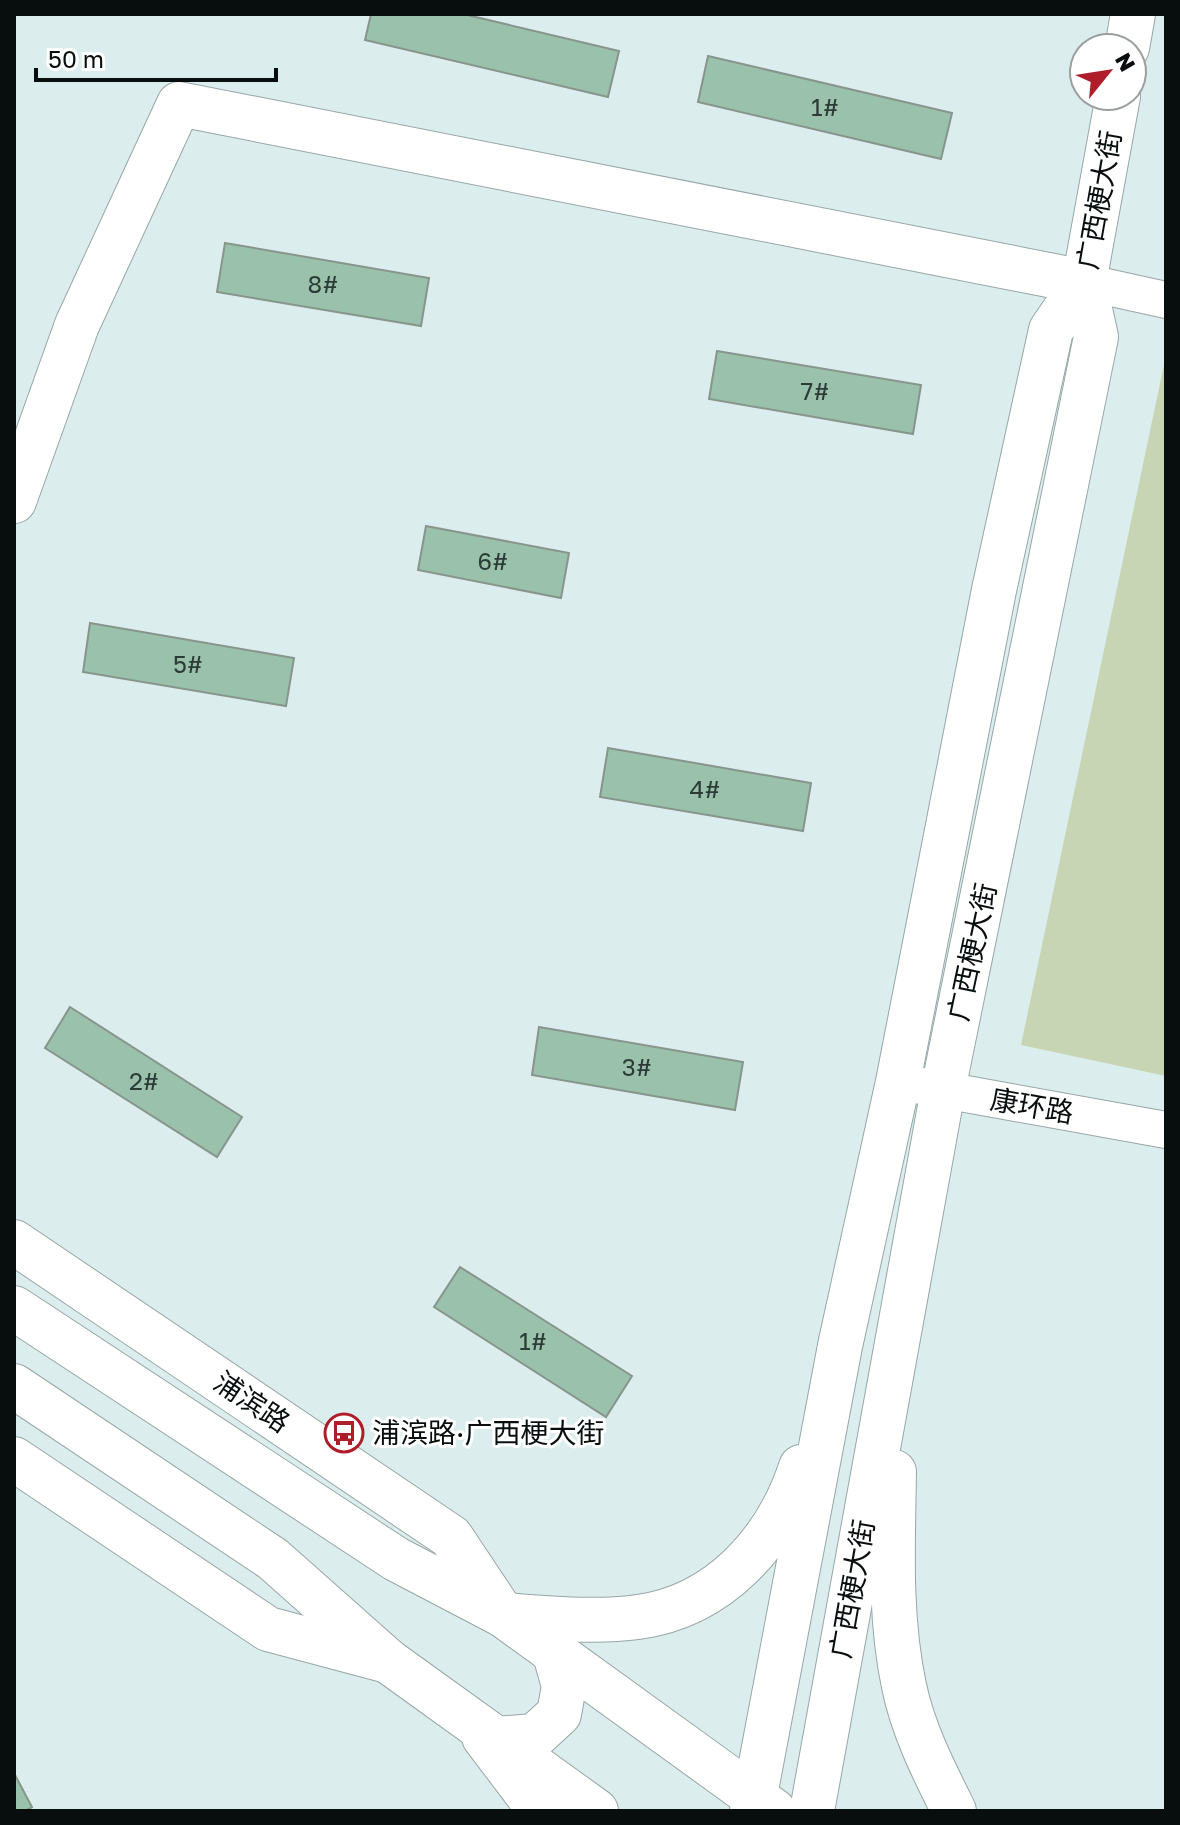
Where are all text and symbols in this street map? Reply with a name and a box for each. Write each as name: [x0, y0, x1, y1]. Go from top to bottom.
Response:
scale bar: [36, 32, 276, 82]
north arrow: [1068, 32, 1148, 112]
text: 50 m: [48, 44, 104, 73]
text: N: [1110, 48, 1142, 76]
house number: 1#: [811, 92, 839, 121]
street label: 广西梗大街: [1070, 128, 1127, 272]
house number: 8#: [308, 269, 338, 298]
house number: 7#: [800, 376, 830, 405]
house number: 6#: [478, 546, 508, 575]
house number: 5#: [173, 649, 203, 678]
house number: 4#: [690, 774, 720, 803]
street label: 广西梗大街: [941, 880, 1002, 1024]
house number: 3#: [622, 1052, 652, 1081]
house number: 2#: [129, 1066, 159, 1095]
street label: 康环路: [988, 1082, 1076, 1129]
house number: 1#: [519, 1326, 547, 1355]
street label: 浦滨路: [208, 1364, 296, 1439]
bus stop icon: 浦滨路·广西梗大街: [323, 1412, 365, 1454]
place label: 浦滨路·广西梗大街: [372, 1416, 604, 1449]
street label: 广西梗大街: [823, 1517, 880, 1661]

